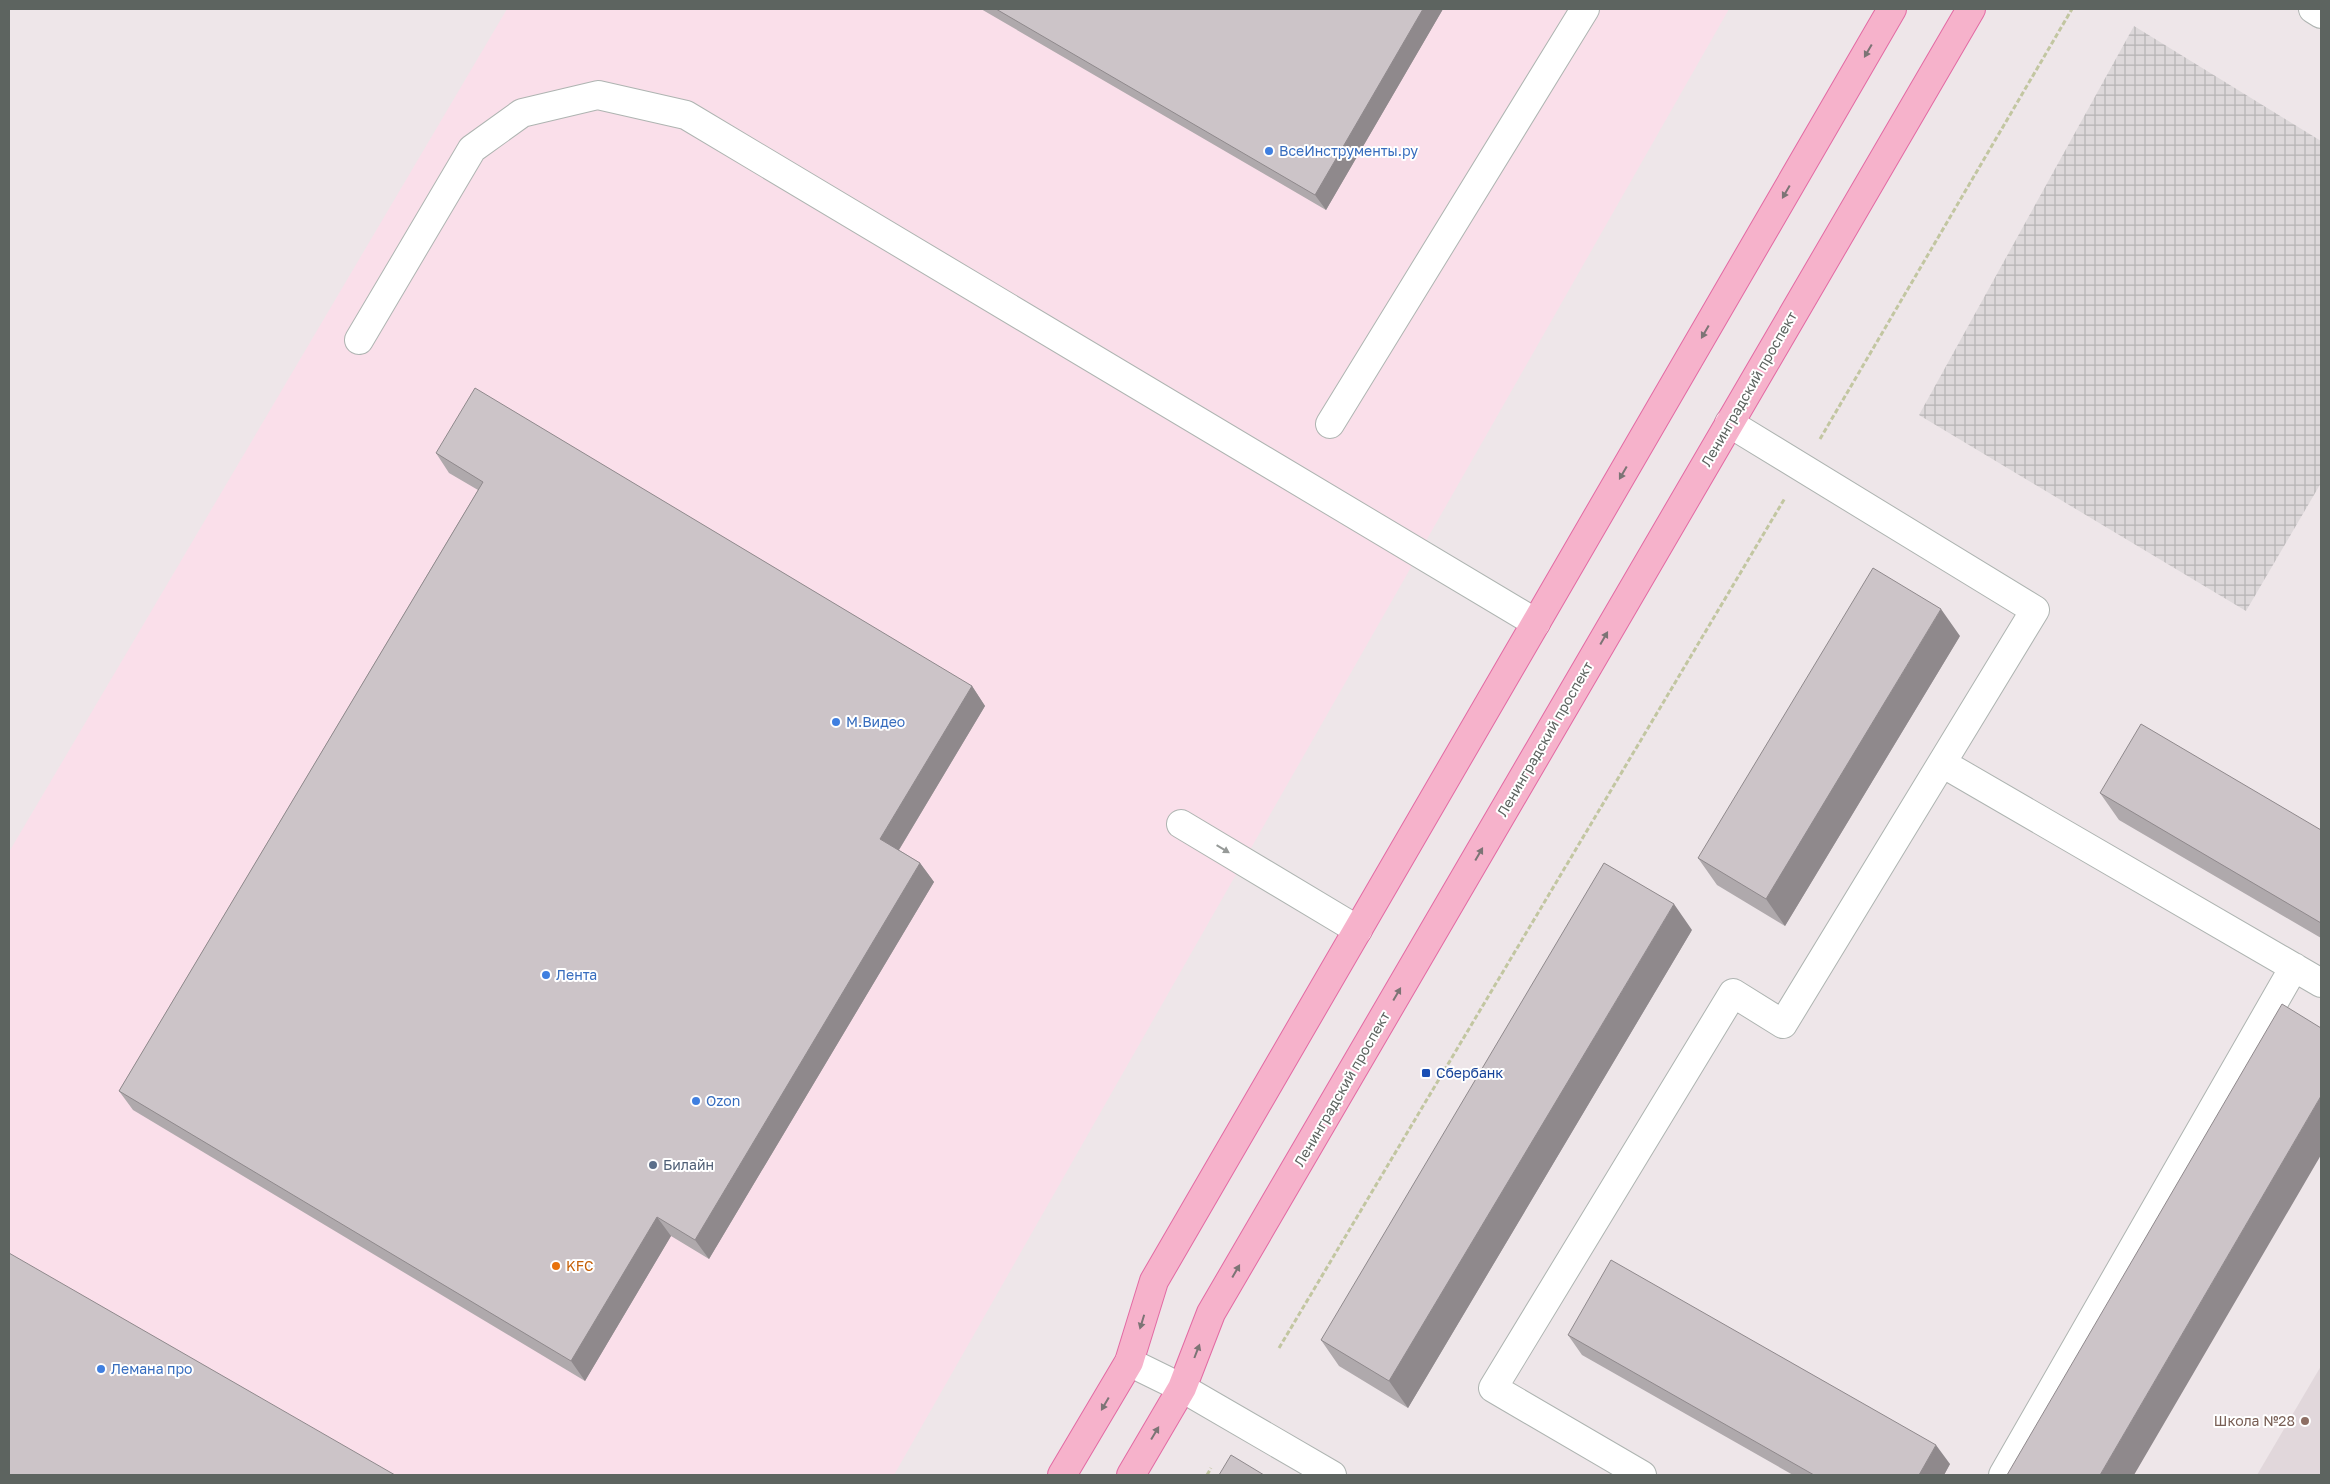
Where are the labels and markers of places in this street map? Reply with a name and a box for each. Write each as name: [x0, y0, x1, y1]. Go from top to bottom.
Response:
place label: ВсеИнструменты.ру: [1279, 142, 1418, 159]
marker: ВсеИнструменты.ру: [1263, 145, 1275, 157]
place label: М.Видео: [846, 713, 905, 730]
marker: М.Видео: [830, 716, 842, 728]
place label: Лента: [556, 966, 597, 983]
marker: Лента: [540, 969, 552, 981]
place label: Сбербанк: [1436, 1064, 1503, 1081]
marker: Сбербанк: [1420, 1067, 1432, 1079]
place label: Ozon: [706, 1092, 740, 1109]
marker: Ozon: [690, 1095, 702, 1107]
place label: Билайн: [663, 1156, 714, 1173]
marker: Билайн: [647, 1159, 659, 1171]
place label: KFC: [566, 1257, 593, 1274]
marker: KFC: [550, 1260, 562, 1272]
place label: Лемана про: [111, 1360, 192, 1377]
marker: Лемана про: [95, 1363, 107, 1375]
place label: Школа №28: [2214, 1412, 2295, 1429]
marker: Школа №28: [2299, 1415, 2311, 1427]

